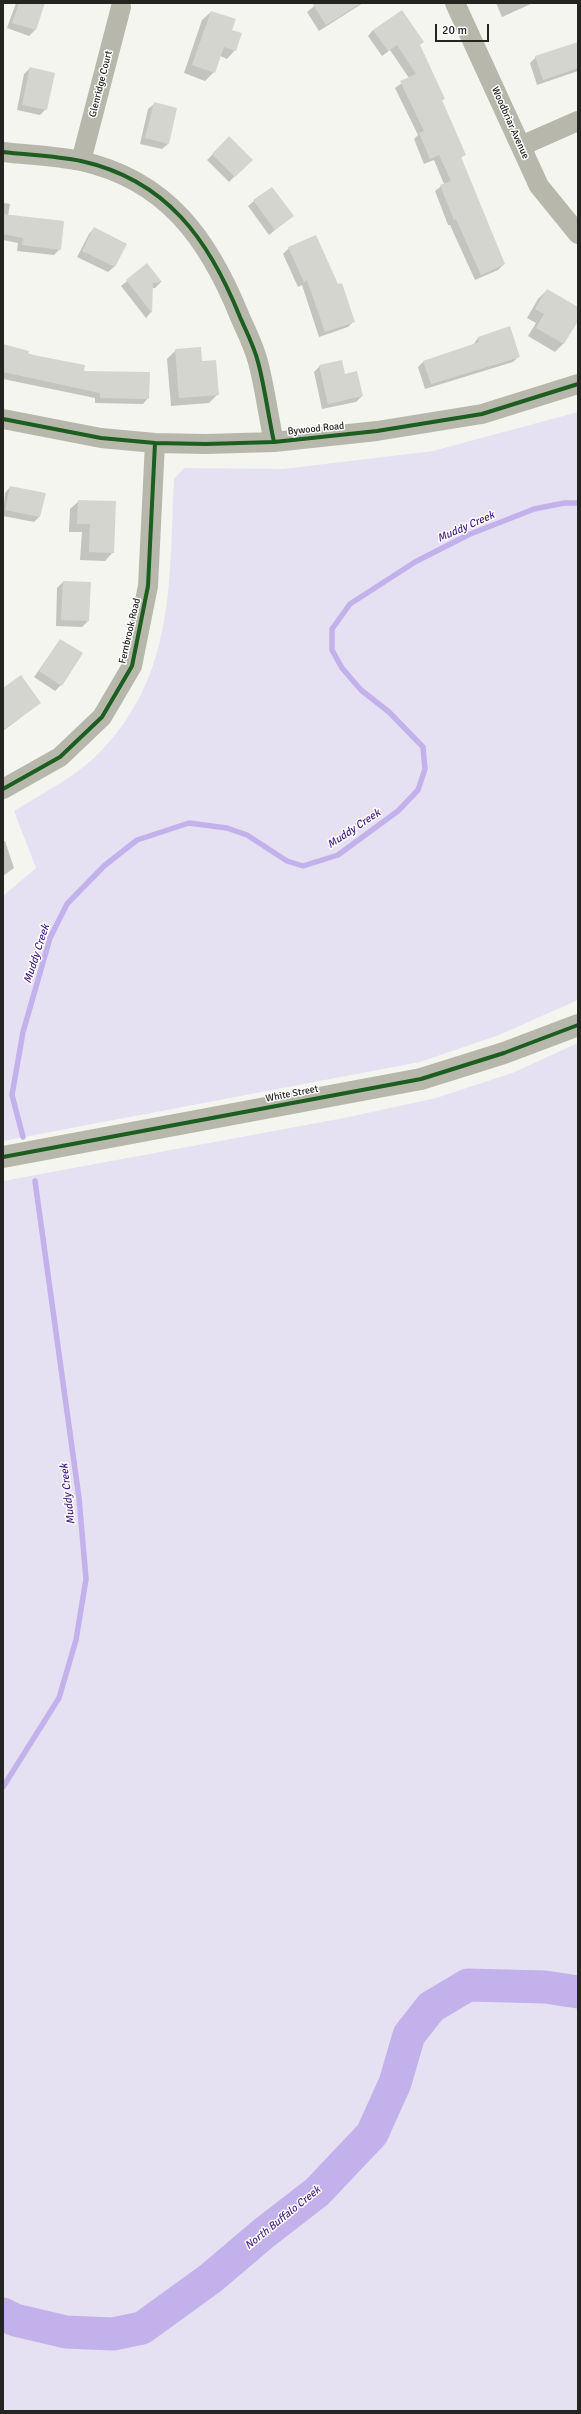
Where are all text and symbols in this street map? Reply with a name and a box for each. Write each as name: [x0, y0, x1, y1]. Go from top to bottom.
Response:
scale bar: [437, 16, 491, 42]
text: 20 m: [442, 23, 467, 38]
street label: Glenridge Court: [87, 50, 115, 118]
street label: Woodbriar Avenue: [489, 85, 531, 161]
street label: Bywood Road: [287, 420, 345, 438]
water label: Muddy Creek: [435, 509, 497, 545]
street label: Fernbrook Road: [117, 597, 143, 665]
water label: Muddy Creek: [325, 806, 383, 852]
water label: Muddy Creek: [21, 923, 53, 985]
street label: White Street: [265, 1083, 319, 1105]
water label: Muddy Creek: [58, 1463, 78, 1525]
water label: North Buffalo Creek: [243, 2184, 323, 2252]

